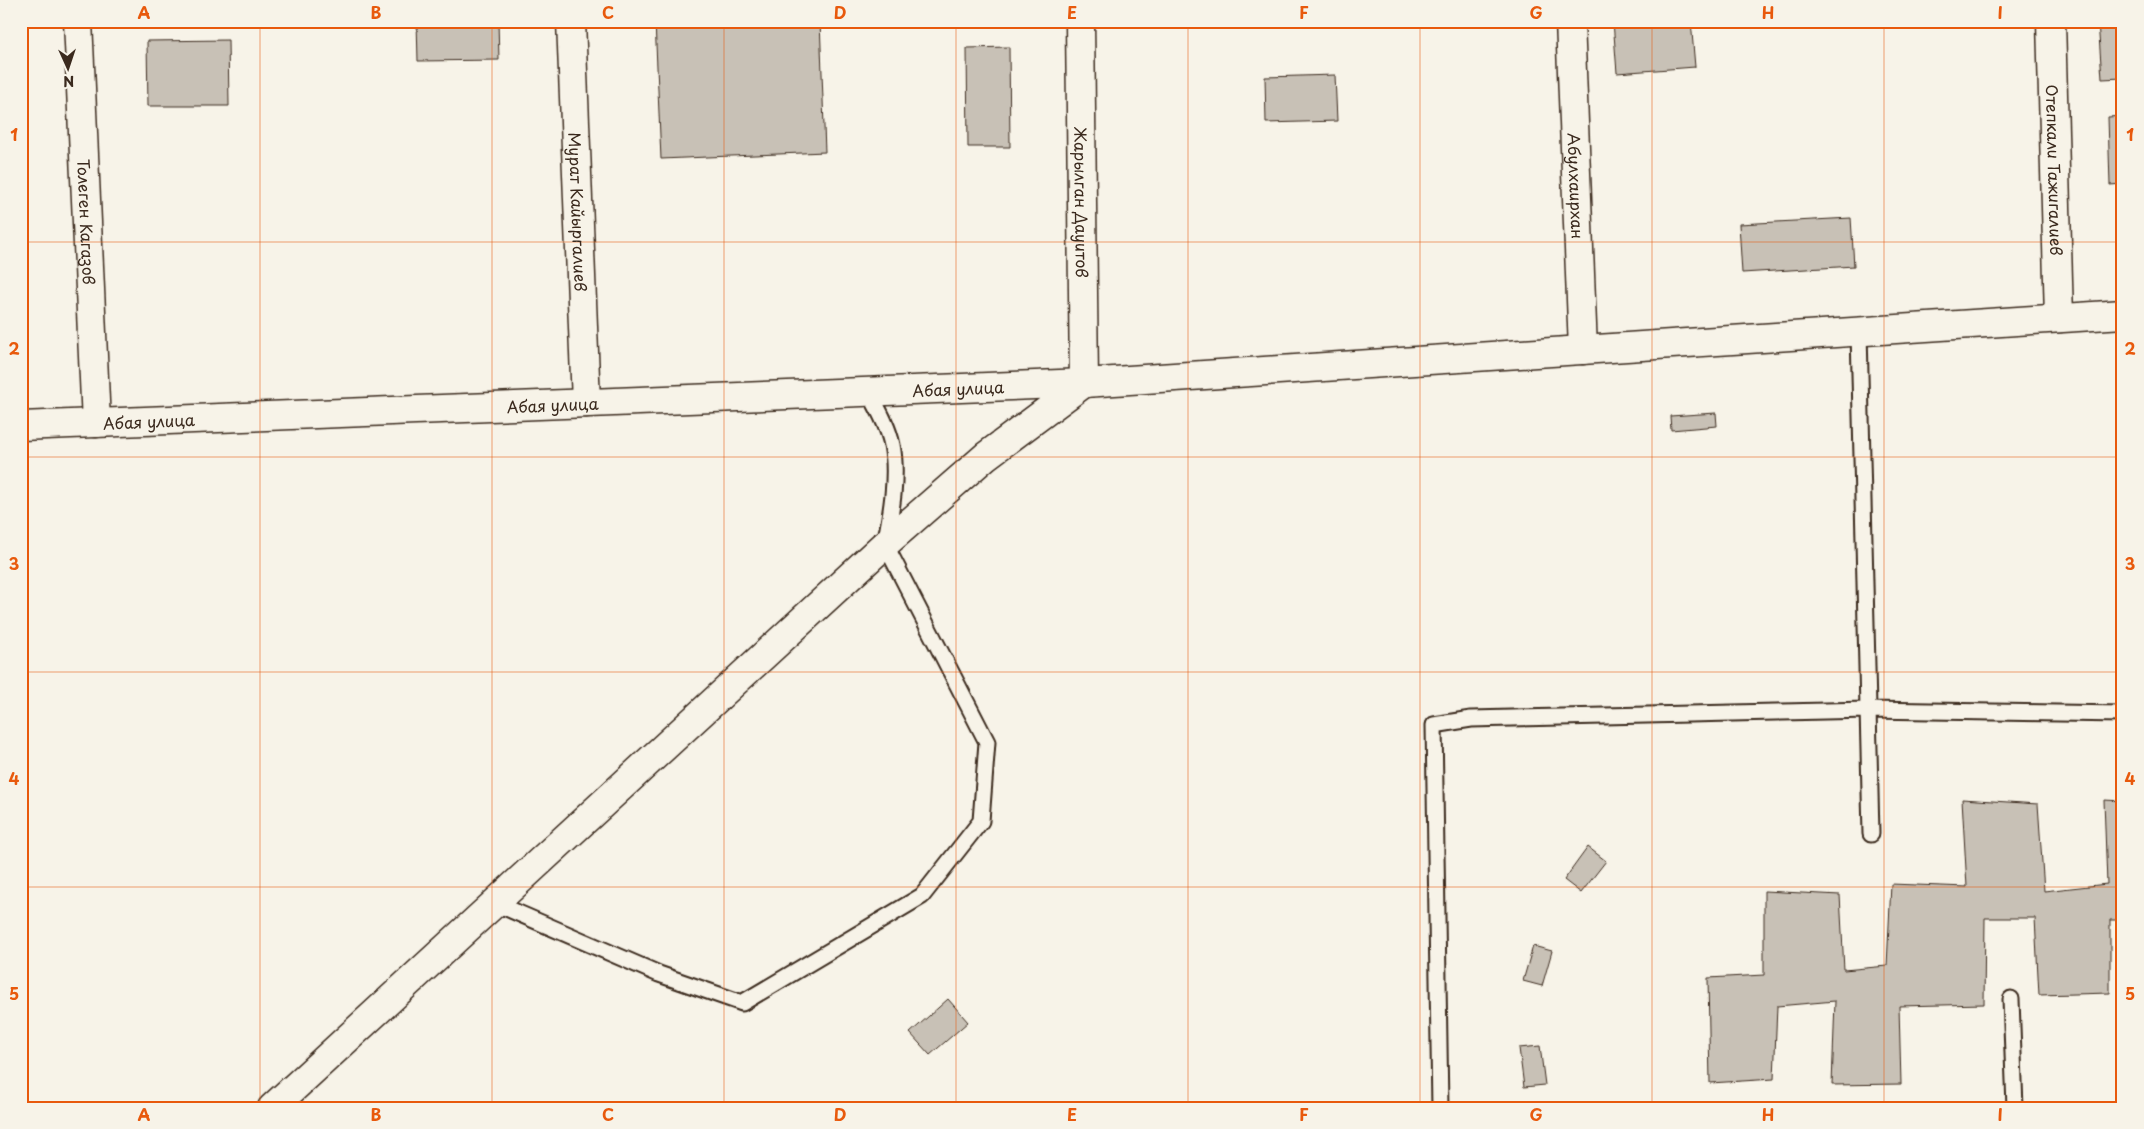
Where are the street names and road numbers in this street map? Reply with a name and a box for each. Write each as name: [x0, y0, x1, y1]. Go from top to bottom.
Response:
street label: Отепкали Тажигалиев: [2041, 84, 2069, 256]
street label: Жарылган Дауитов: [1069, 126, 1095, 278]
street label: Мурат Кайыргалиев: [563, 132, 594, 292]
street label: Абулхаирхан: [1562, 132, 1591, 239]
street label: Толеген Кагазов: [72, 158, 102, 285]
street label: Абая улица: [912, 374, 1005, 402]
street label: Абая улица: [506, 391, 599, 418]
street label: Абая улица: [103, 407, 195, 435]

